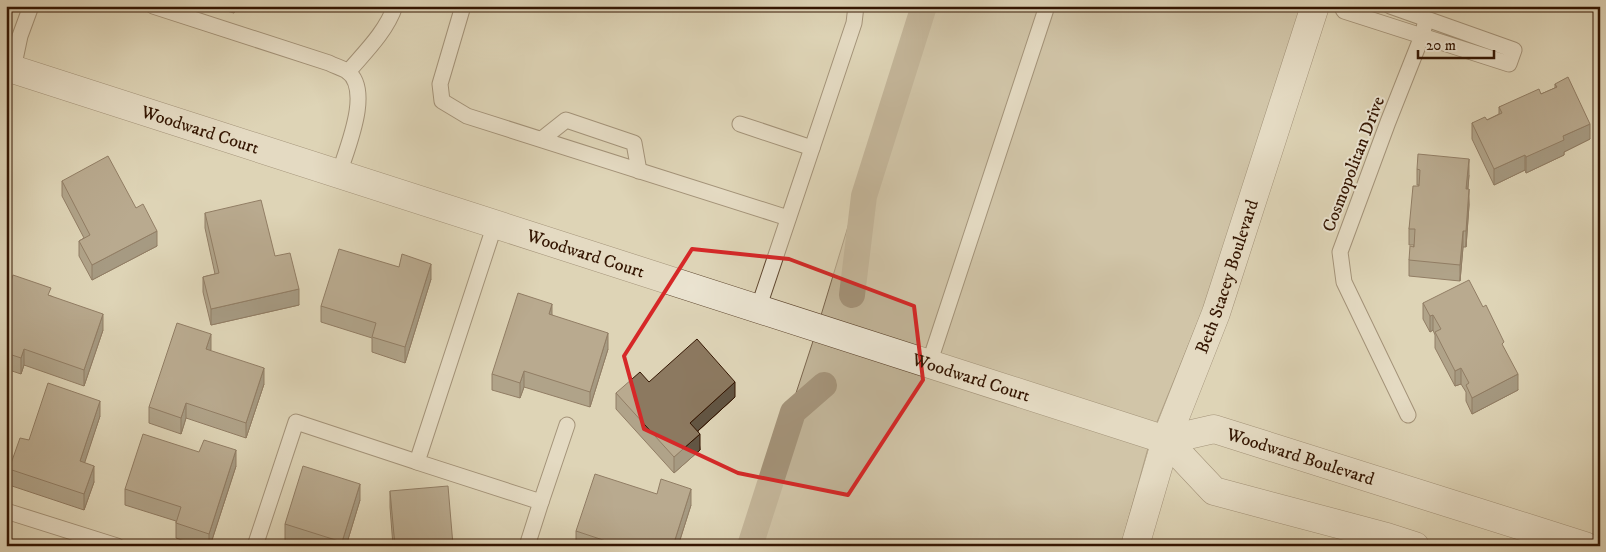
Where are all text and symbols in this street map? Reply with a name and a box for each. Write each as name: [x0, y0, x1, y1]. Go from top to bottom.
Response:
scale bar: [1418, 28, 1495, 60]
text: 20 m: [1426, 36, 1456, 55]
street label: Cosmopolitan Drive: [1318, 93, 1390, 235]
street label: Woodward Court: [137, 101, 262, 160]
street label: Beth Stacey Boulevard: [1191, 197, 1264, 357]
street label: Woodward Court: [523, 225, 647, 284]
street label: Woodward Court: [908, 349, 1033, 408]
street label: Woodward Boulevard: [1223, 423, 1377, 491]

